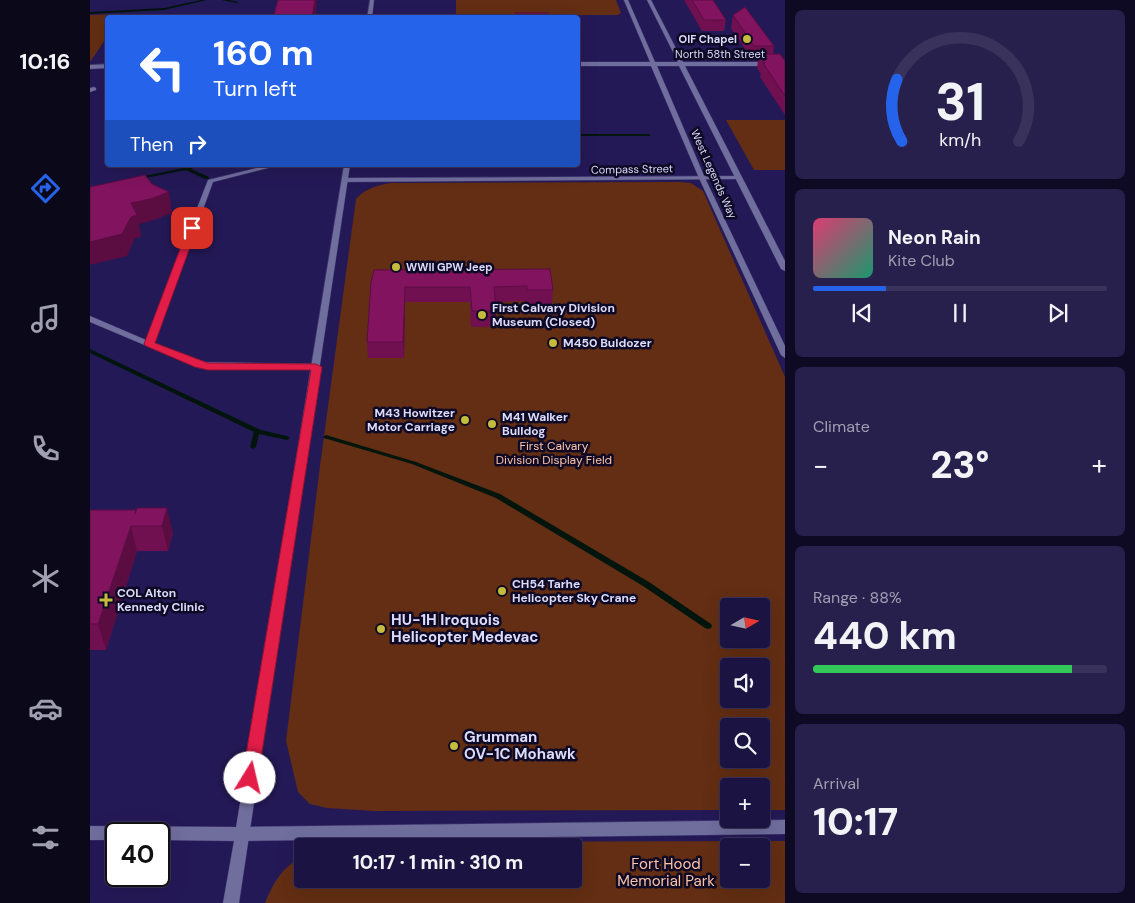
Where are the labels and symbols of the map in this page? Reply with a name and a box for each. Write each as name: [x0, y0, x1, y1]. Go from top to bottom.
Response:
place label: OIF Chapel: [679, 32, 737, 46]
marker: OIF Chapel: [741, 33, 753, 45]
street label: North 58th Street: [675, 47, 765, 61]
street label: West Legends Way: [688, 127, 740, 221]
street label: Compass Street: [591, 161, 673, 177]
pin: [171, 207, 213, 249]
place label: WWII GPW Jeep: [406, 260, 492, 274]
marker: WWII GPW Jeep: [390, 261, 402, 273]
place label: First Calvary Division Museum (Closed): [492, 300, 615, 330]
marker: First Calvary Division Museum (Closed): [476, 309, 488, 321]
place label: M450 Buldozer: [563, 335, 652, 351]
marker: M450 Buldozer: [547, 337, 559, 349]
place label: M43 Howitzer Motor Carriage: [367, 405, 455, 435]
place label: M41 Walker Bulldog: [502, 409, 568, 439]
marker: M43 Howitzer Motor Carriage: [459, 414, 471, 426]
marker: M41 Walker Bulldog: [486, 418, 498, 430]
park label: First Calvary Division Display Field: [496, 438, 612, 468]
place label: CH54 Tarhe Helicopter Sky Crane: [512, 576, 636, 606]
place label: COL Alton Kennedy Clinic: [117, 585, 205, 615]
marker: CH54 Tarhe Helicopter Sky Crane: [496, 585, 508, 597]
marker: COL Alton Kennedy Clinic: [99, 593, 113, 607]
north arrow: [720, 598, 770, 648]
place label: HU-1H Iroquois Helicopter Medevac: [391, 610, 538, 647]
marker: HU-1H Iroquois Helicopter Medevac: [375, 623, 387, 635]
place label: Grumman OV-1C Mohawk: [464, 727, 576, 764]
marker: Grumman OV-1C Mohawk: [448, 740, 460, 752]
position arrow: [223, 751, 275, 803]
speed limit sign: 40: [105, 822, 170, 887]
park label: Fort Hood Memorial Park: [617, 854, 715, 891]

